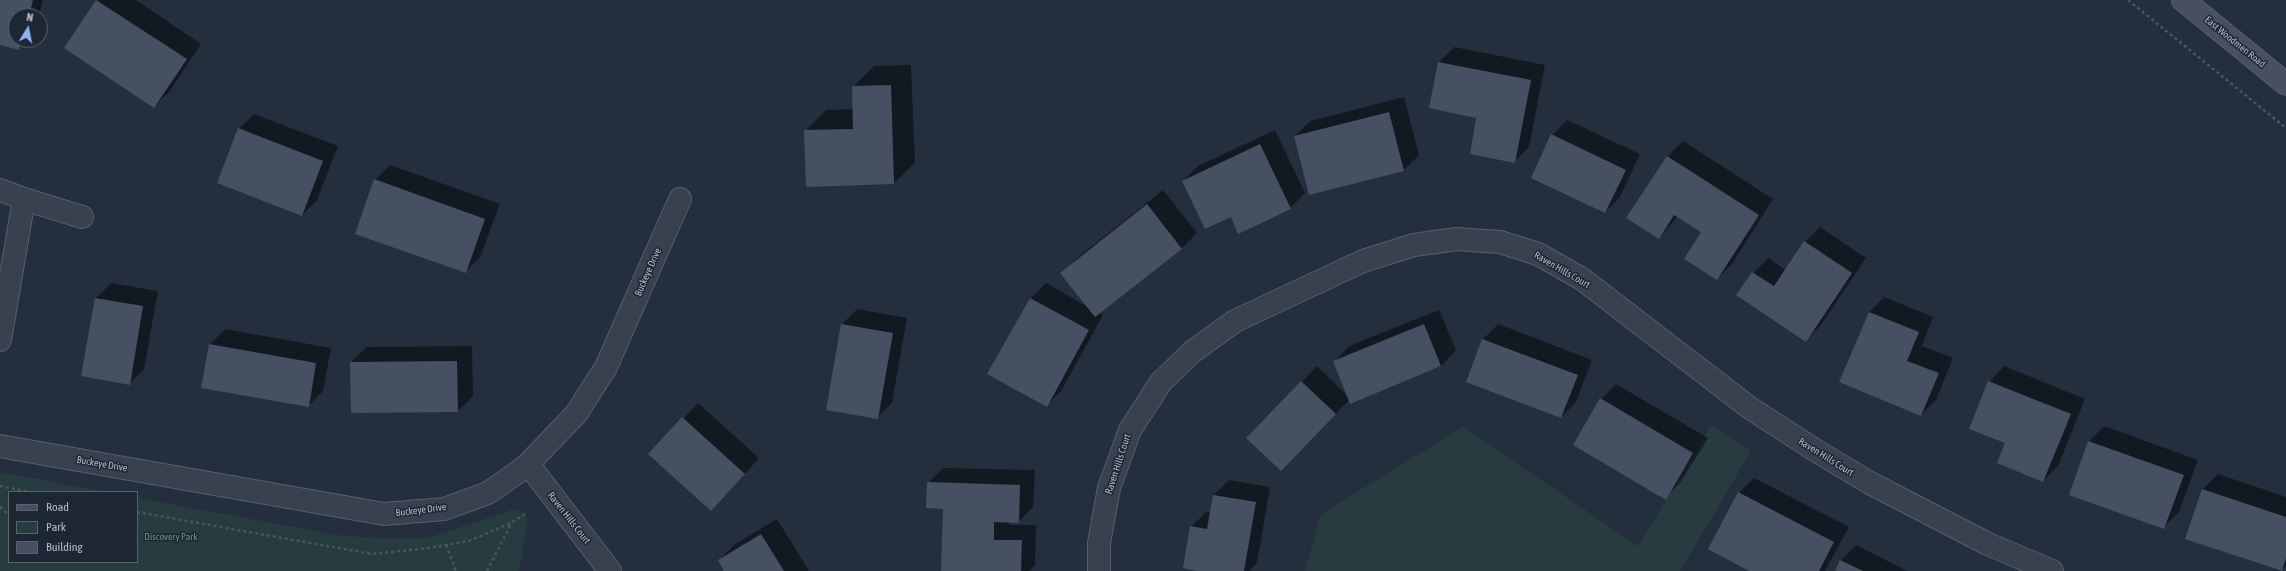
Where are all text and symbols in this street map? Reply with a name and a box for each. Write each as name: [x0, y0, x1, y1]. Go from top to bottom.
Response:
north arrow: [8, 8, 48, 48]
text: N: [26, 11, 34, 24]
street label: East Woodmen Road: [2202, 14, 2268, 70]
street label: Buckeye Drive: [632, 246, 664, 298]
street label: Raven Hills Court: [1532, 249, 1592, 291]
street label: Raven Hills Court: [1103, 432, 1133, 496]
street label: Raven Hills Court: [1796, 435, 1856, 479]
street label: Buckeye Drive: [76, 454, 128, 474]
street label: Raven Hills Court: [545, 490, 593, 546]
legend: [8, 491, 138, 563]
text: Road: [46, 500, 69, 514]
street label: Buckeye Drive: [395, 501, 447, 519]
text: Park: [46, 520, 66, 534]
park label: Discovery Park: [144, 531, 198, 543]
text: Building: [46, 540, 83, 554]

